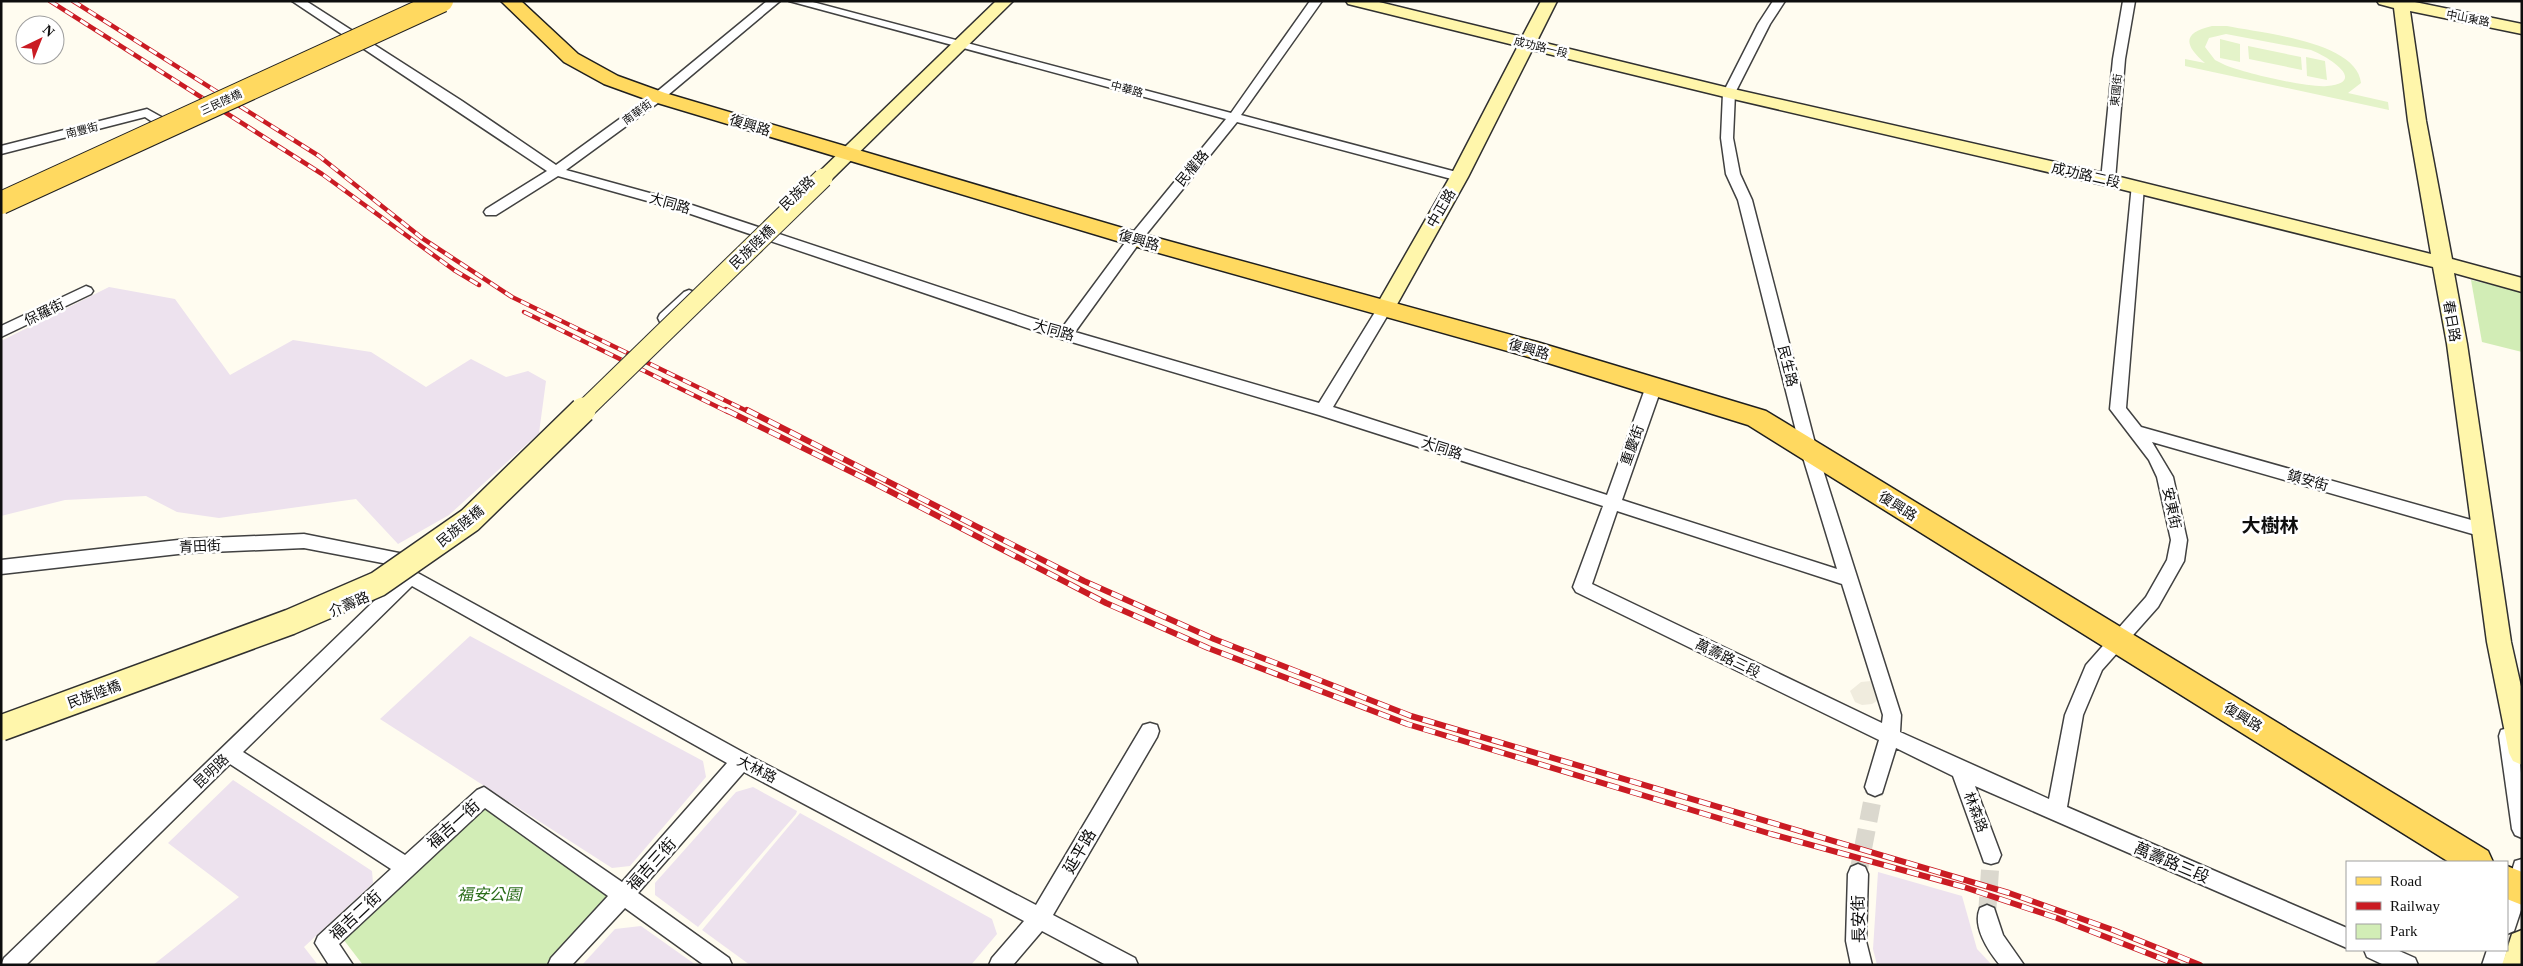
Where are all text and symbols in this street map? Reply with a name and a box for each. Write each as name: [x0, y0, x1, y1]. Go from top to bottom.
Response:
street label: 中山東路: [2445, 8, 2491, 28]
north arrow: [15, 15, 65, 65]
text: N: [40, 22, 57, 40]
street label: 成功路一段: [1513, 35, 1569, 59]
street label: 東國街: [2108, 73, 2124, 107]
street label: 中華路: [1110, 79, 1144, 99]
street label: 三民陸橋: [199, 87, 243, 117]
street label: 南華街: [620, 97, 654, 127]
street label: 復興路: [728, 112, 772, 139]
street label: 南豐街: [65, 120, 99, 140]
street label: 民權路: [1173, 147, 1212, 189]
street label: 成功路二段: [2050, 160, 2122, 191]
street label: 民族路: [777, 173, 818, 213]
street label: 中正路: [1424, 186, 1458, 230]
street label: 大同路: [648, 190, 692, 216]
street label: 民族陸橋: [727, 223, 778, 272]
street label: 復興路: [1117, 227, 1161, 253]
street label: 保羅街: [22, 297, 66, 328]
street label: 春日路: [2440, 299, 2463, 343]
street label: 大同路: [1032, 317, 1076, 343]
street label: 復興路: [1507, 336, 1551, 362]
street label: 民生路: [1775, 344, 1800, 388]
street label: 重慶街: [1618, 423, 1647, 467]
street label: 大同路: [1420, 435, 1464, 462]
street label: 鎮安街: [2286, 467, 2330, 493]
street label: 安東街: [2160, 486, 2183, 530]
street label: 復興路: [1876, 489, 1920, 524]
street label: 民族陸橋: [434, 503, 487, 550]
district label: 大樹林: [2241, 515, 2299, 536]
street label: 青田街: [179, 538, 221, 555]
street label: 介壽路: [327, 589, 371, 620]
street label: 萬壽路三段: [1693, 636, 1763, 681]
street label: 民族陸橋: [65, 678, 123, 711]
street label: 復興路: [2221, 700, 2265, 735]
street label: 昆明路: [191, 751, 232, 791]
street label: 大林路: [735, 753, 779, 786]
street label: 林森路: [1961, 790, 1990, 834]
street label: 福吉一街: [424, 797, 483, 852]
street label: 延平路: [1060, 826, 1099, 876]
street label: 福吉三街: [624, 835, 679, 894]
street label: 萬壽路三段: [2132, 839, 2212, 886]
legend: [2346, 861, 2508, 951]
text: Road: [2390, 873, 2422, 889]
park label: 福安公園: [457, 886, 523, 903]
street label: 福吉二街: [326, 887, 385, 943]
street label: 長安街: [1850, 895, 1867, 943]
text: Railway: [2390, 898, 2440, 914]
text: Park: [2390, 923, 2418, 939]

